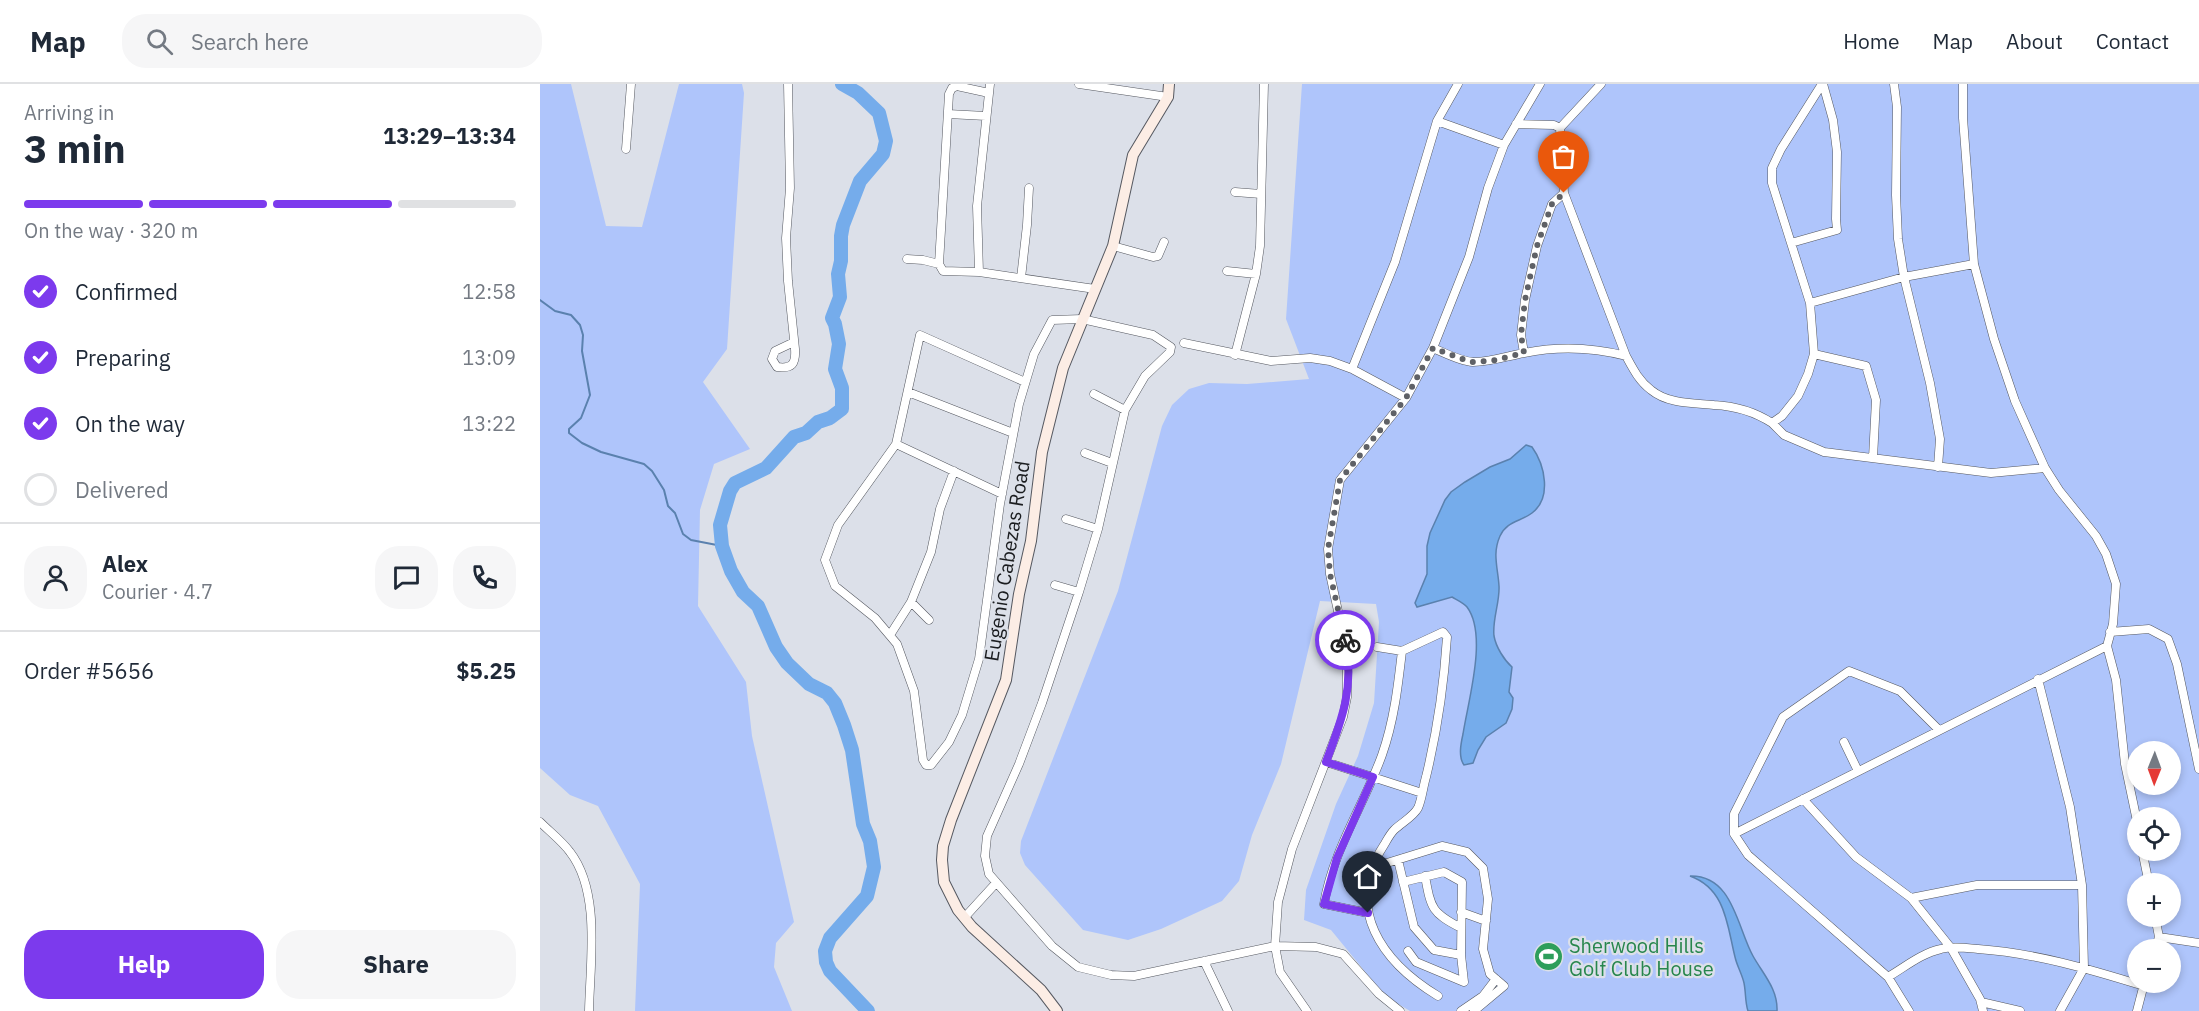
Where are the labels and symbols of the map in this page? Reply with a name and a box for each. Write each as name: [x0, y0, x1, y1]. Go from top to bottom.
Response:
pin: [1538, 131, 1589, 193]
street label: Eugenio Cabezas Road: [977, 459, 1036, 663]
courier: [1315, 610, 1375, 670]
north arrow: [2127, 741, 2181, 795]
pin: [1342, 851, 1393, 913]
place label: Sherwood Hills Golf Club House: [1569, 932, 1714, 982]
sports icon: Sherwood Hills Golf Club House: [1532, 941, 1564, 973]

